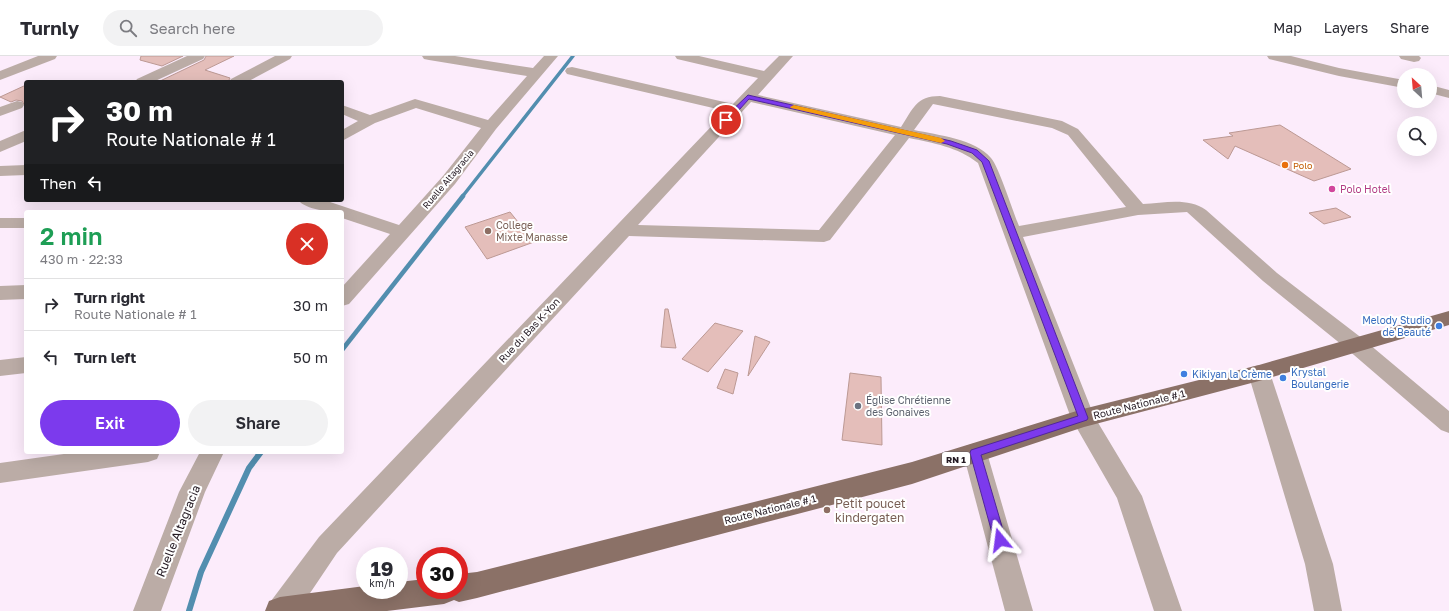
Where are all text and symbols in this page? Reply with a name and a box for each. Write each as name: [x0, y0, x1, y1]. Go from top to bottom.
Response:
search box: [103, 10, 383, 46]
text: Turnly: [20, 16, 79, 39]
icon: search: [117, 17, 139, 39]
text: Search here: [149, 19, 235, 37]
text: Map: [1273, 19, 1302, 36]
text: Layers: [1324, 19, 1368, 36]
text: Share: [1390, 19, 1429, 36]
north arrow: [1397, 68, 1437, 108]
map controls: [1397, 68, 1437, 156]
text: 30 m: [106, 94, 173, 127]
icon: right: [40, 96, 92, 148]
pin: [709, 103, 743, 137]
icon: arrive: [715, 109, 737, 131]
button: search: [1397, 116, 1437, 156]
text: Route Nationale # 1: [106, 128, 276, 150]
street label: Ruelle Altagracia: [420, 147, 476, 211]
marker: Polo: [1280, 160, 1290, 170]
place label: Polo: [1293, 160, 1312, 171]
icon: left: [84, 172, 106, 194]
text: Then: [40, 174, 76, 192]
place label: Polo Hotel: [1340, 183, 1391, 195]
marker: Polo Hotel: [1327, 184, 1337, 194]
place label: College Mixte Manasse: [496, 219, 568, 243]
text: 2 min: [40, 221, 102, 250]
button: close: [286, 223, 328, 265]
marker: College Mixte Manasse: [483, 226, 493, 236]
text: 430 m · 22:33: [40, 251, 123, 267]
text: Turn right: [74, 288, 145, 306]
icon: right: [40, 294, 62, 316]
street label: Rue du Bas K-Yon: [496, 295, 562, 365]
text: 30 m: [293, 296, 328, 314]
text: Route Nationale # 1: [74, 306, 197, 322]
place label: Melody Studio de Beauté: [1362, 314, 1431, 338]
marker: Melody Studio de Beauté: [1434, 321, 1444, 331]
icon: left: [40, 346, 62, 368]
text: Turn left: [74, 348, 136, 366]
text: 50 m: [293, 348, 328, 366]
place label: Krystal Boulangerie: [1291, 366, 1349, 390]
place label: Kikiyan la Crème: [1192, 368, 1272, 380]
marker: Kikiyan la Crème: [1179, 369, 1189, 379]
marker: Krystal Boulangerie: [1278, 373, 1288, 383]
street label: Route Nationale # 1: [1092, 387, 1186, 421]
place label: Église Chrétienne des Gonaives: [866, 394, 951, 418]
button: Exit: [40, 400, 180, 446]
button: Share: [188, 400, 328, 446]
marker: Église Chrétienne des Gonaives: [853, 401, 863, 411]
road number: RN 1: [942, 452, 970, 466]
street label: Ruelle Altagracia: [153, 483, 203, 579]
street label: Route Nationale # 1: [723, 492, 817, 526]
place label: Petit poucet kindergaten: [835, 496, 906, 525]
marker: Petit poucet kindergaten: [822, 505, 832, 515]
position arrow: [979, 519, 1021, 561]
speed limit sign: 30: [416, 547, 468, 599]
text: 19: [370, 556, 393, 580]
text: km/h: [369, 577, 395, 589]

